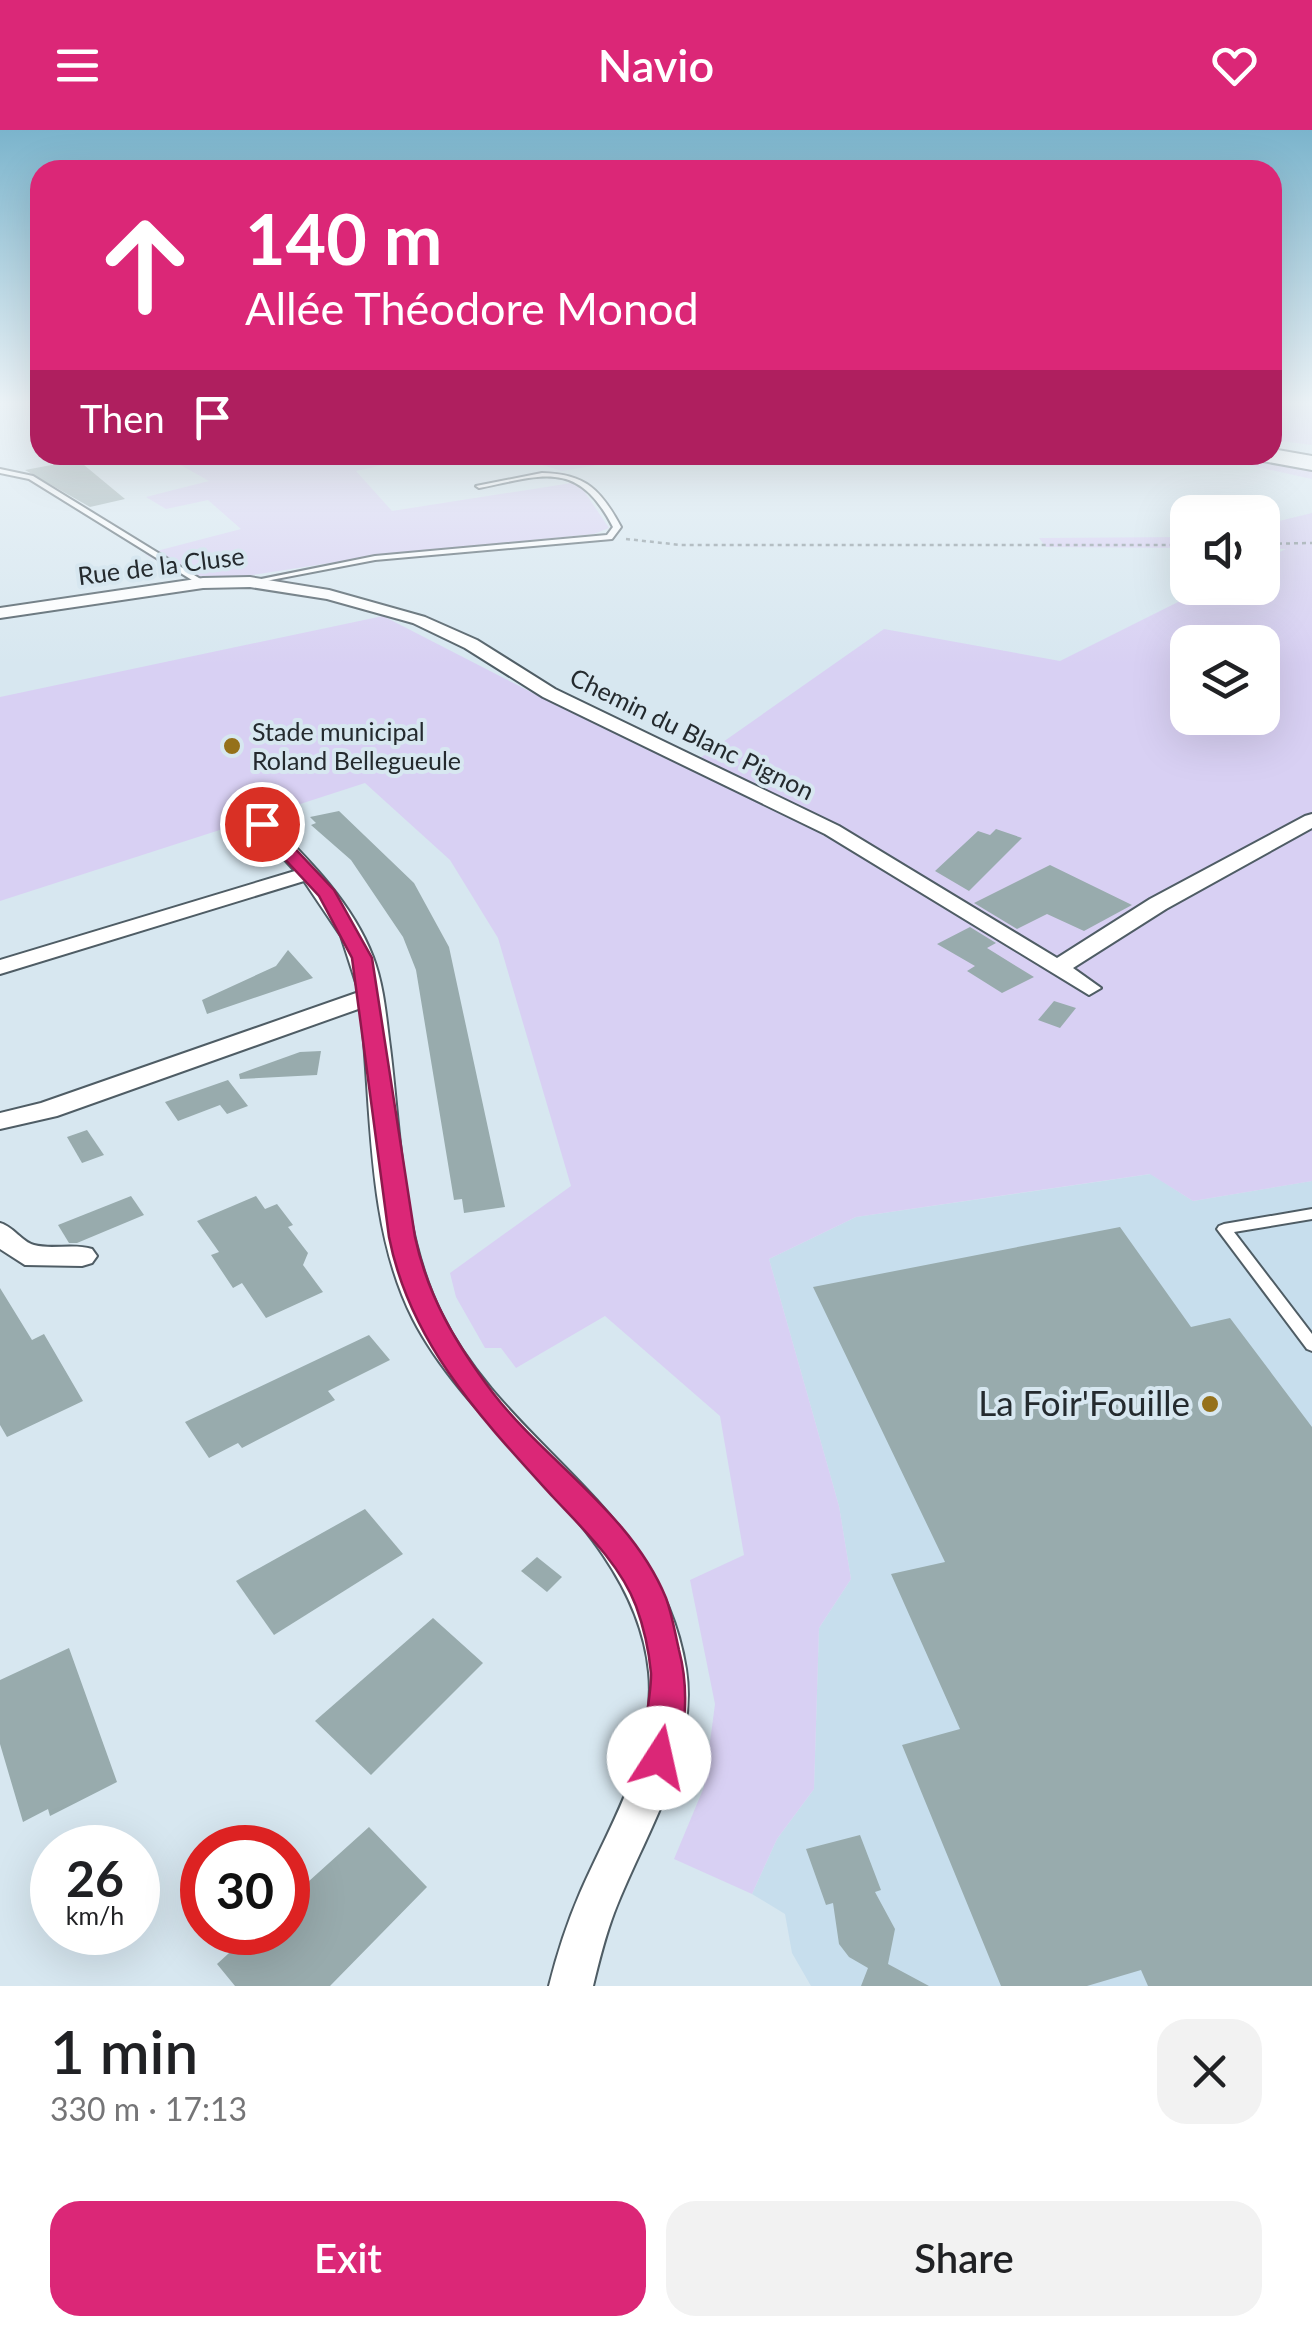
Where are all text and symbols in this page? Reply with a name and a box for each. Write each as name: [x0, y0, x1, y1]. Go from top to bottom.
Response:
icon: menu: [50, 38, 105, 93]
text: Navio: [598, 38, 714, 92]
icon: heart: [1207, 38, 1262, 93]
text: 140 m: [245, 196, 442, 280]
icon: ahead: [80, 200, 210, 330]
text: Allée Théodore Monod: [245, 281, 699, 335]
icon: arrive: [185, 390, 240, 445]
text: Then: [80, 395, 165, 441]
map controls: [1170, 495, 1280, 735]
button: sound: [1170, 495, 1280, 605]
street label: Rue de la Cluse: [76, 540, 246, 590]
button: layers: [1170, 625, 1280, 735]
street label: Chemin du Blanc Pignon: [566, 661, 819, 805]
place label: Stade municipal Roland Bellegueule: [252, 716, 461, 775]
marker: Stade municipal Roland Bellegueule: [221, 735, 243, 757]
pin: [220, 782, 305, 867]
icon: arrive: [235, 797, 290, 852]
place label: La Foir'Fouille: [978, 1381, 1190, 1423]
marker: La Foir'Fouille: [1199, 1393, 1221, 1415]
position arrow: [607, 1706, 711, 1810]
speed limit sign: 30: [180, 1825, 310, 1955]
text: 26: [66, 1848, 124, 1908]
text: km/h: [66, 1900, 124, 1930]
text: 1 min: [50, 2015, 198, 2087]
button: close: [1157, 2019, 1262, 2124]
text: 330 m · 17:13: [50, 2089, 247, 2128]
button: Exit: [50, 2201, 646, 2316]
button: Share: [666, 2201, 1262, 2316]

